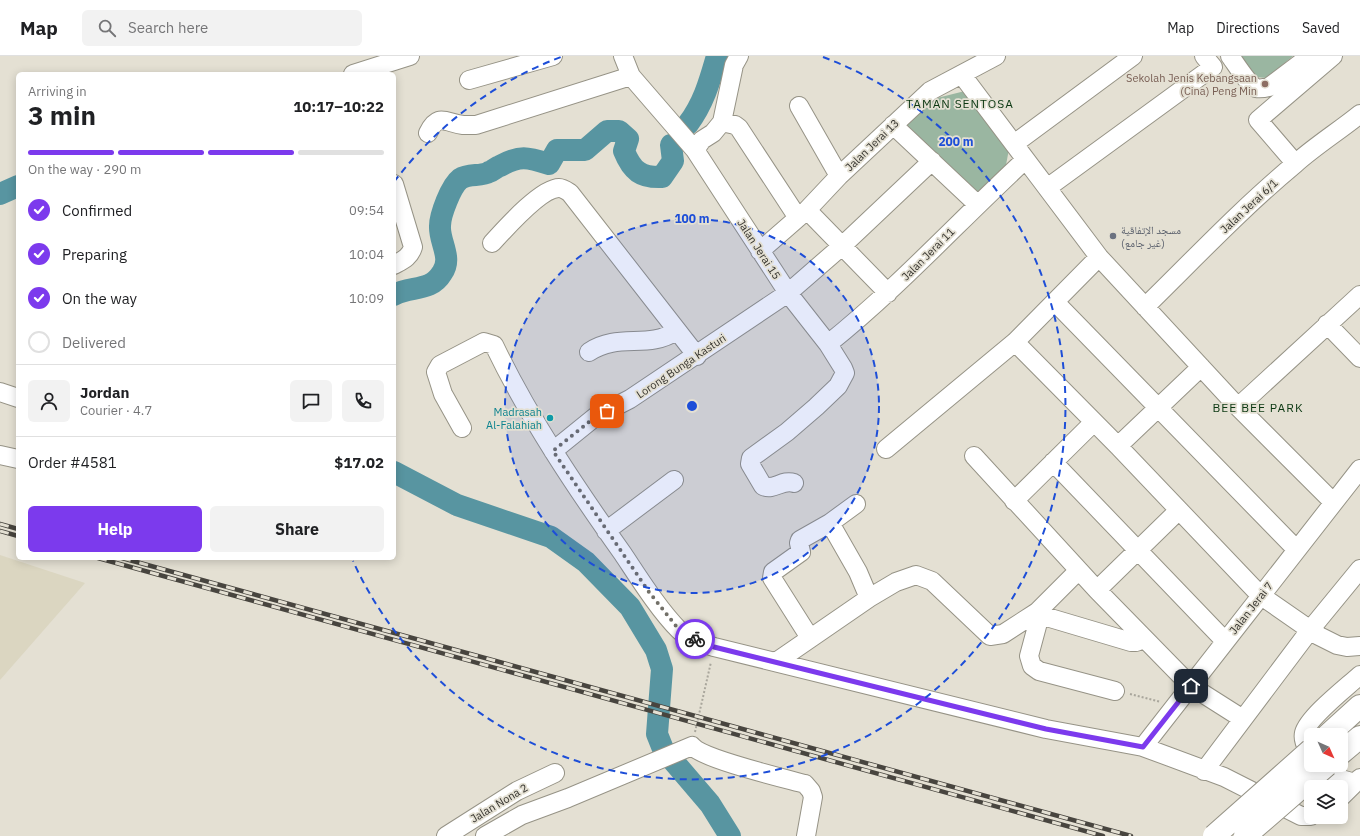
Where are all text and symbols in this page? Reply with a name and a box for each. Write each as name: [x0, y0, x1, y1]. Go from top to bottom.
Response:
search box: [82, 10, 362, 46]
text: Map: [20, 16, 58, 40]
icon: search: [96, 17, 118, 39]
text: Search here: [128, 18, 208, 37]
text: Map: [1167, 19, 1194, 37]
text: Directions: [1216, 19, 1280, 37]
text: Saved: [1302, 19, 1340, 37]
place label: Sekolah Jenis Kebangsaan (Cina) Peng Min: [1126, 71, 1257, 98]
marker: Sekolah Jenis Kebangsaan (Cina) Peng Min: [1260, 79, 1270, 89]
text: Arriving in: [28, 83, 87, 100]
district label: TAMAN SENTOSA: [906, 96, 1014, 111]
text: 10:17–10:22: [293, 97, 384, 116]
text: 3 min: [28, 98, 96, 132]
street label: Jalan Jerai 13: [842, 116, 902, 174]
text: 200 m: [938, 134, 974, 149]
text: On the way · 290 m: [28, 161, 141, 178]
street label: Jalan Jerai 6/1: [1217, 176, 1281, 236]
icon: check: [28, 199, 50, 221]
text: Confirmed: [62, 201, 132, 220]
text: 09:54: [349, 202, 384, 219]
text: 100 m: [674, 211, 710, 226]
street label: Jalan Jerai 15: [734, 216, 784, 282]
place label: مسجد الإتفاقية (غير جامع): [1121, 223, 1181, 250]
street label: Jalan Jerai 11: [899, 224, 958, 283]
marker: مسجد الإتفاقية (غير جامع): [1108, 231, 1118, 241]
icon: check: [28, 243, 50, 265]
text: Preparing: [62, 245, 127, 264]
text: 10:04: [349, 246, 384, 263]
icon: check: [28, 287, 50, 309]
text: On the way: [62, 289, 137, 308]
text: 10:09: [349, 290, 384, 307]
street label: Lorong Bunga Kasturi: [634, 331, 728, 401]
text: Delivered: [62, 333, 126, 352]
button: person: [28, 380, 70, 422]
button: chat: [290, 380, 332, 422]
button: phone: [342, 380, 384, 422]
text: Jordan: [80, 383, 129, 402]
pin: [590, 394, 624, 428]
centre of rings: [685, 399, 699, 413]
icon: bag: [596, 400, 618, 422]
district label: BEE BEE PARK: [1212, 400, 1304, 415]
text: Courier · 4.7: [80, 402, 152, 419]
place label: Madrasah Al-Falahiah: [486, 405, 542, 432]
marker: Madrasah Al-Falahiah: [545, 413, 555, 423]
text: Order #4581: [28, 453, 117, 472]
text: $17.02: [334, 453, 384, 472]
button: Help: [28, 506, 202, 552]
button: Share: [210, 506, 384, 552]
street label: Jalan Jerai 7: [1226, 579, 1276, 637]
courier: [675, 619, 715, 659]
icon: bike: [684, 628, 706, 650]
pin: [1174, 669, 1208, 703]
icon: home: [1180, 675, 1202, 697]
north arrow: [1304, 728, 1348, 772]
map controls: [1304, 728, 1348, 824]
street label: Jalan Nona 2: [468, 780, 530, 826]
button: layers: [1304, 780, 1348, 824]

